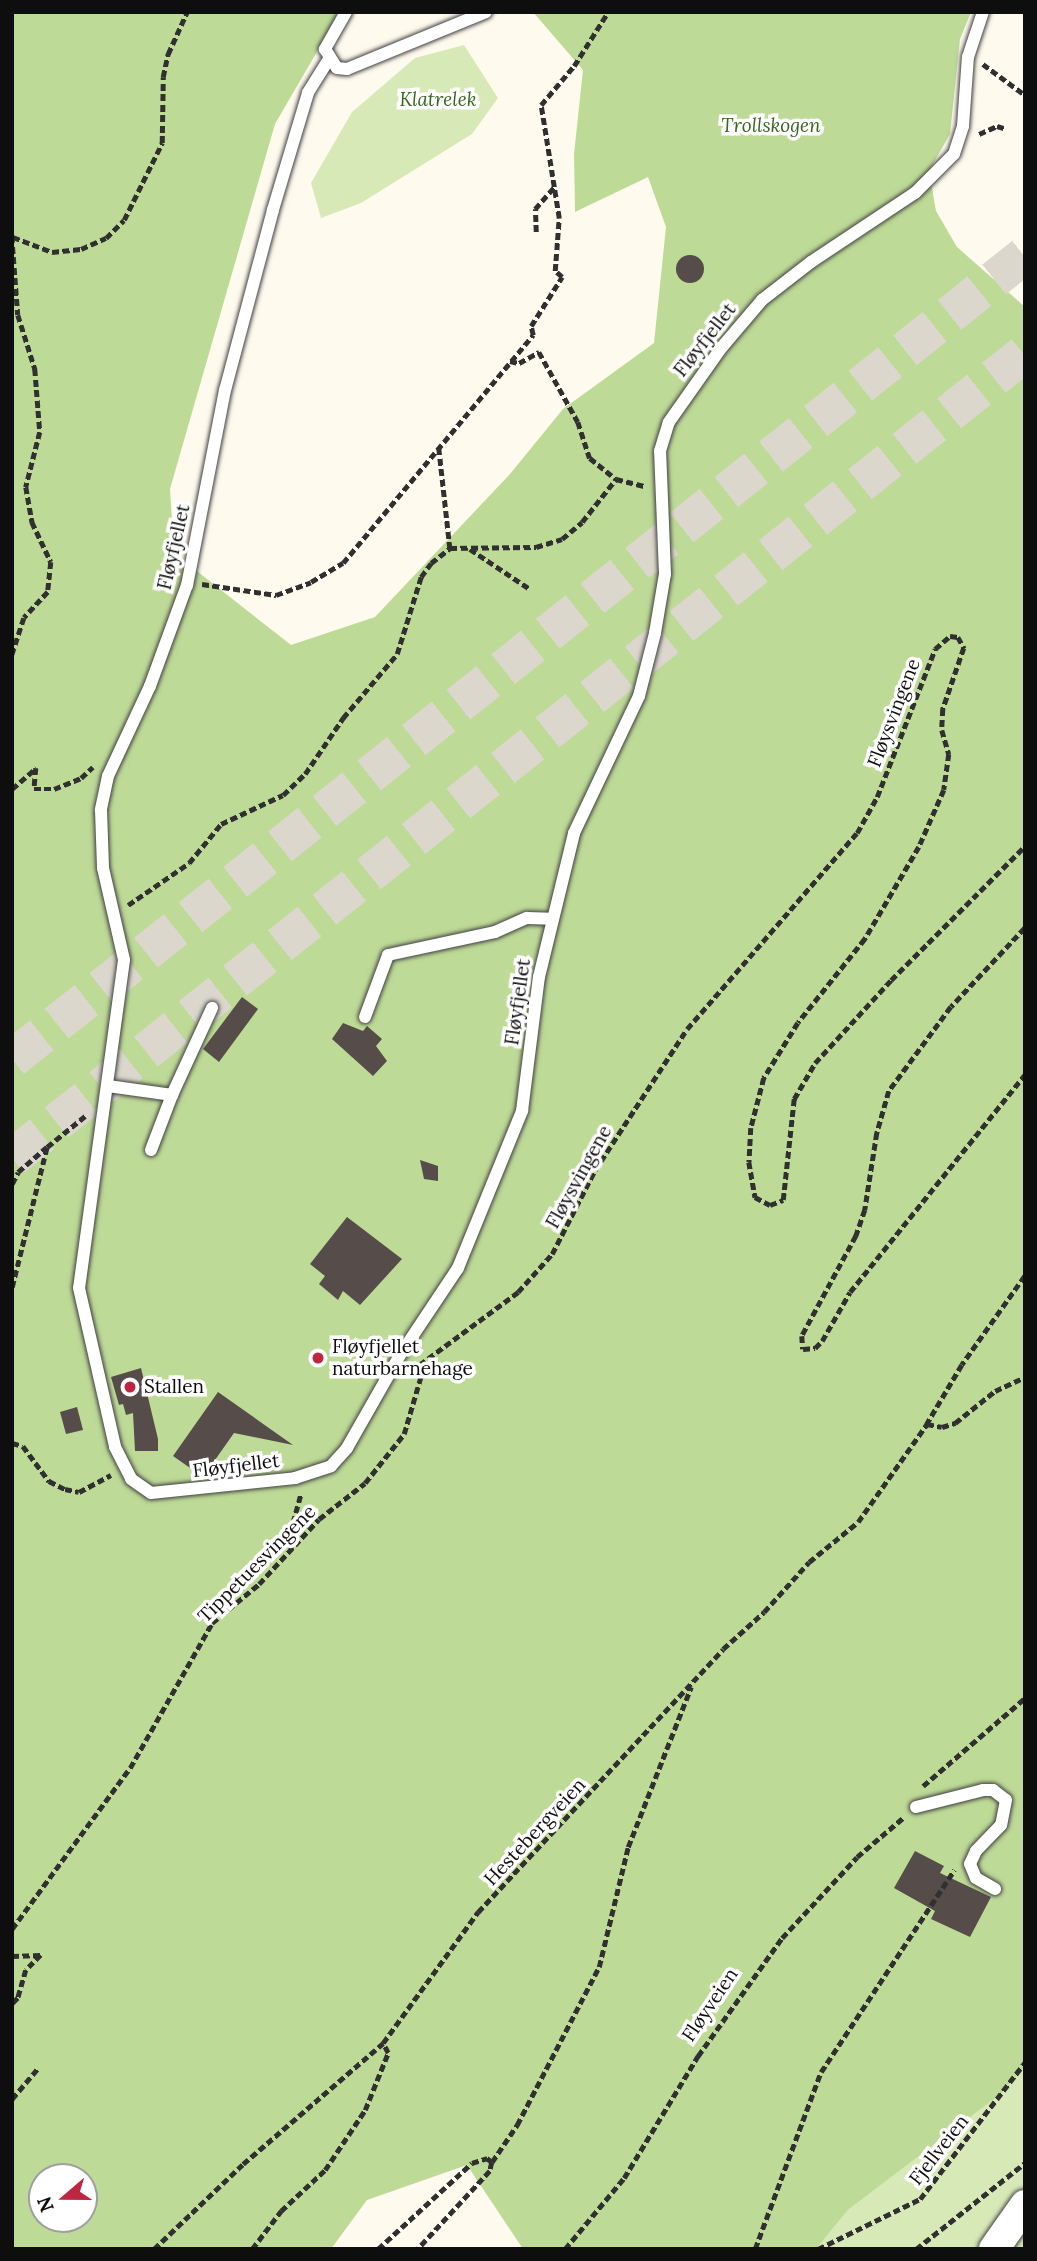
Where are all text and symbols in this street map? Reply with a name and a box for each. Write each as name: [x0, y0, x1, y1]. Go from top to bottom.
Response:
park label: Klatrelek: [399, 89, 477, 111]
park label: Trollskogen: [721, 115, 821, 137]
street label: Fløyfjellet: [669, 299, 741, 381]
street label: Fløyfjellet: [153, 502, 195, 592]
street label: Fløysvingene: [863, 656, 925, 770]
street label: Fløyfjellet: [501, 957, 535, 1047]
street label: Fløysvingene: [541, 1121, 617, 1233]
place label: Fløyfjellet naturbarnehage: [332, 1336, 473, 1380]
marker: Fløyfjellet naturbarnehage: [310, 1350, 326, 1366]
place label: Stallen: [144, 1376, 204, 1398]
marker: Stallen: [122, 1379, 138, 1395]
street label: Fløyfjellet: [191, 1449, 281, 1483]
street label: Tippetuesvingene: [193, 1500, 321, 1628]
street label: Hestebergveien: [479, 1774, 591, 1890]
street label: Fløyveien: [677, 1964, 743, 2046]
street label: Fjellveien: [904, 2110, 974, 2190]
north arrow: [28, 2163, 98, 2233]
text: N: [31, 2193, 59, 2216]

